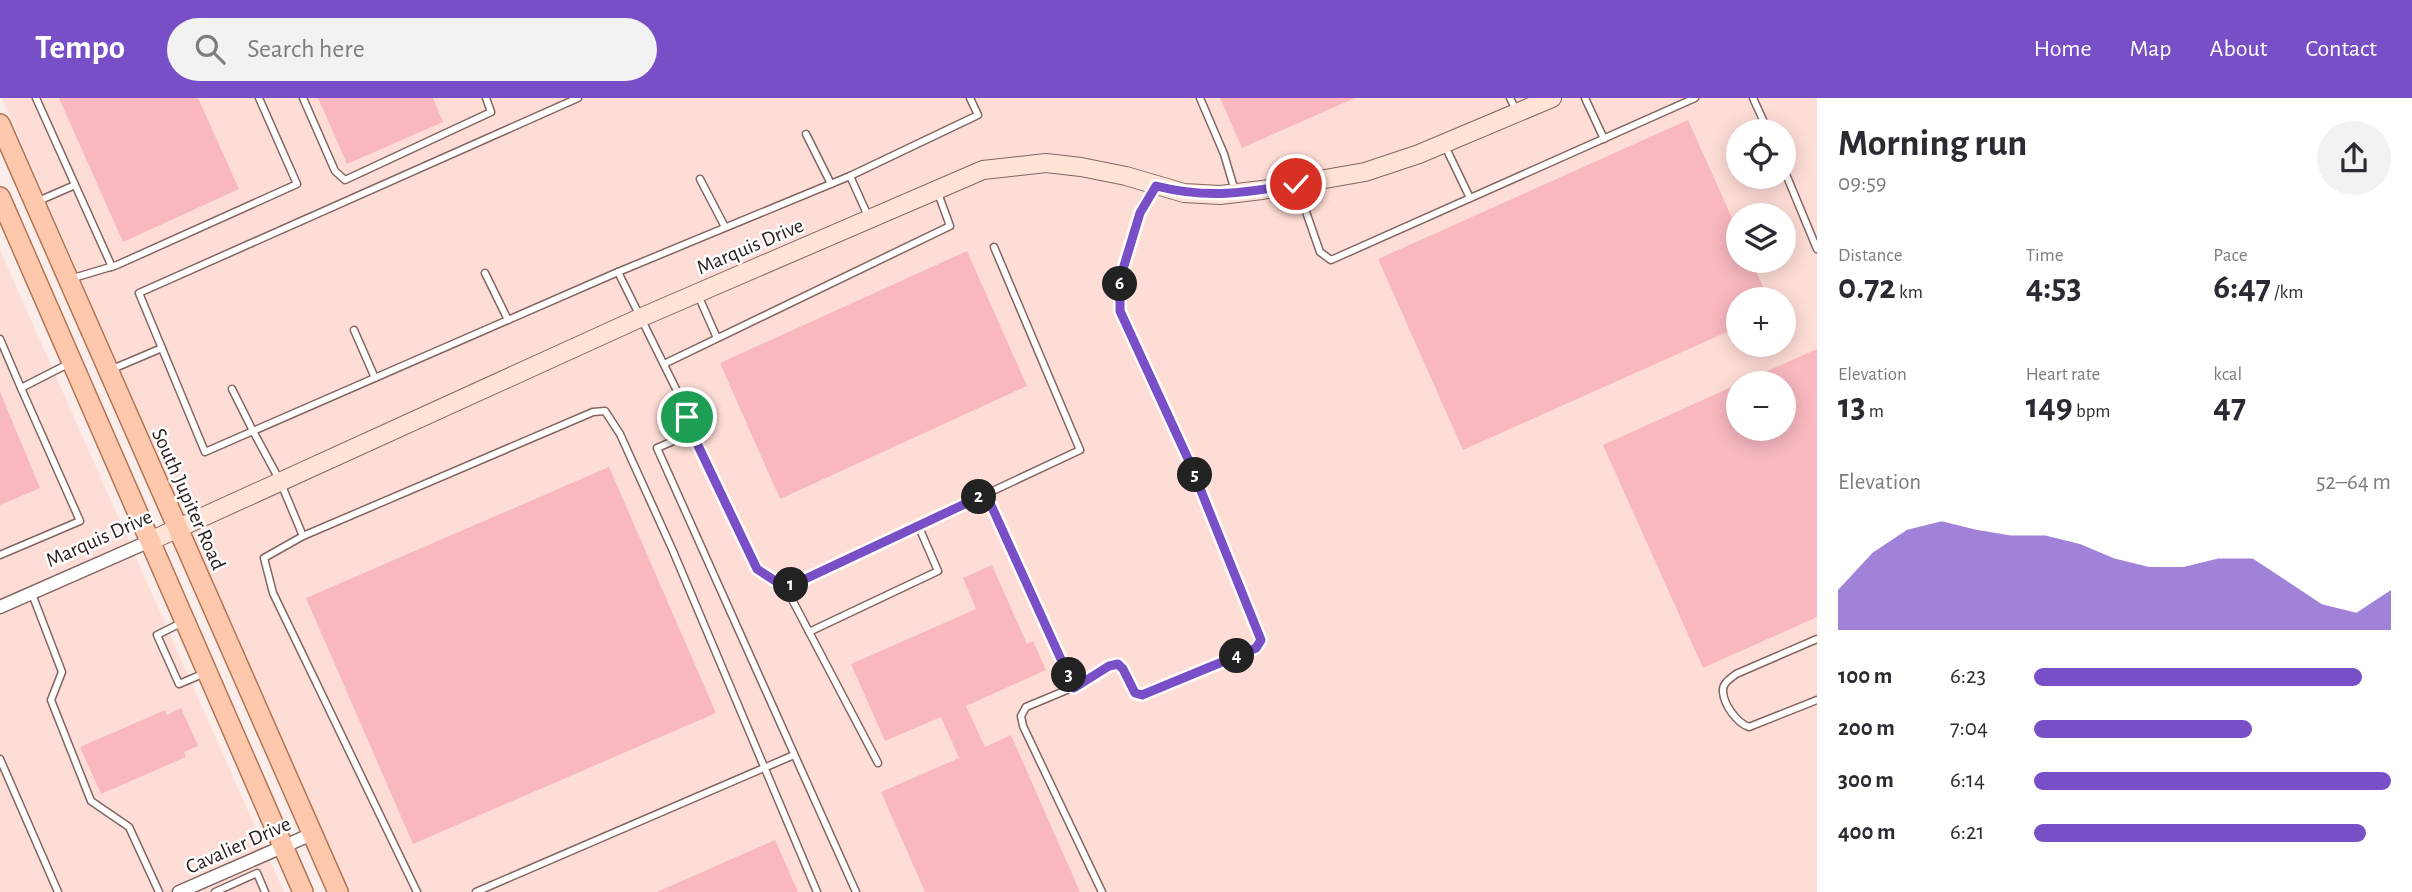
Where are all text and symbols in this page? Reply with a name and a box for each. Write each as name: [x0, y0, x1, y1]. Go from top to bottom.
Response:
search box: [167, 18, 657, 81]
icon: search: [191, 30, 229, 68]
text: Tempo: [35, 32, 125, 65]
text: Search here: [247, 36, 365, 62]
text: Home: [2034, 37, 2092, 61]
text: Map: [2130, 37, 2172, 61]
text: About: [2210, 37, 2267, 61]
text: Contact: [2305, 37, 2377, 61]
map controls: [1726, 119, 1796, 441]
button: locate: [1726, 119, 1796, 189]
button: share: [2317, 121, 2391, 195]
text: Morning run: [1838, 125, 2027, 163]
pin: [1266, 154, 1326, 214]
icon: check: [1277, 165, 1315, 203]
text: 09:59: [1838, 172, 1887, 195]
button: layers: [1726, 203, 1796, 273]
street label: Marquis Drive: [694, 215, 807, 278]
text: Distance: [1838, 246, 1902, 265]
text: Time: [2026, 246, 2064, 265]
text: Pace: [2213, 246, 2248, 265]
pin: 6: [1102, 266, 1138, 302]
text: 0.72: [1838, 270, 1896, 305]
text: 4:53: [2026, 270, 2081, 305]
text: 6:47: [2213, 270, 2271, 305]
text: 6: [1115, 274, 1124, 293]
text: km: [1896, 283, 1923, 302]
text: /km: [2271, 283, 2303, 302]
button: +: [1726, 287, 1796, 357]
text: Elevation: [1838, 365, 1907, 384]
text: Heart rate: [2026, 365, 2100, 384]
text: kcal: [2213, 365, 2242, 384]
button: −: [1726, 371, 1796, 441]
pin: [657, 387, 717, 447]
text: 13: [1838, 389, 1866, 424]
text: 149: [2026, 389, 2073, 424]
text: 47: [2213, 389, 2246, 424]
icon: arrive: [668, 398, 706, 436]
text: m: [1866, 402, 1884, 421]
text: bpm: [2073, 402, 2110, 421]
street label: South Jupiter Road: [148, 425, 229, 573]
pin: 5: [1178, 458, 1212, 492]
text: 5: [1190, 465, 1199, 484]
text: Elevation: [1838, 471, 1921, 494]
text: 52–64 m: [2316, 471, 2391, 494]
pin: 2: [962, 480, 996, 514]
text: 2: [974, 487, 983, 506]
street label: Marquis Drive: [43, 506, 156, 571]
pin: 1: [774, 568, 808, 602]
text: 1: [787, 575, 794, 594]
pin: 4: [1220, 638, 1254, 674]
text: 4: [1232, 646, 1241, 665]
pin: 3: [1052, 658, 1086, 692]
text: 3: [1064, 665, 1073, 684]
text: 100 m: [1838, 665, 1892, 688]
text: 6:23: [1950, 665, 1986, 688]
text: 200 m: [1838, 717, 1895, 740]
text: 7:04: [1950, 717, 1988, 740]
text: 300 m: [1838, 769, 1894, 792]
text: 6:14: [1950, 769, 1985, 792]
street label: Cavalier Drive: [183, 813, 294, 878]
text: 400 m: [1838, 821, 1896, 844]
text: 6:21: [1950, 821, 1984, 844]

